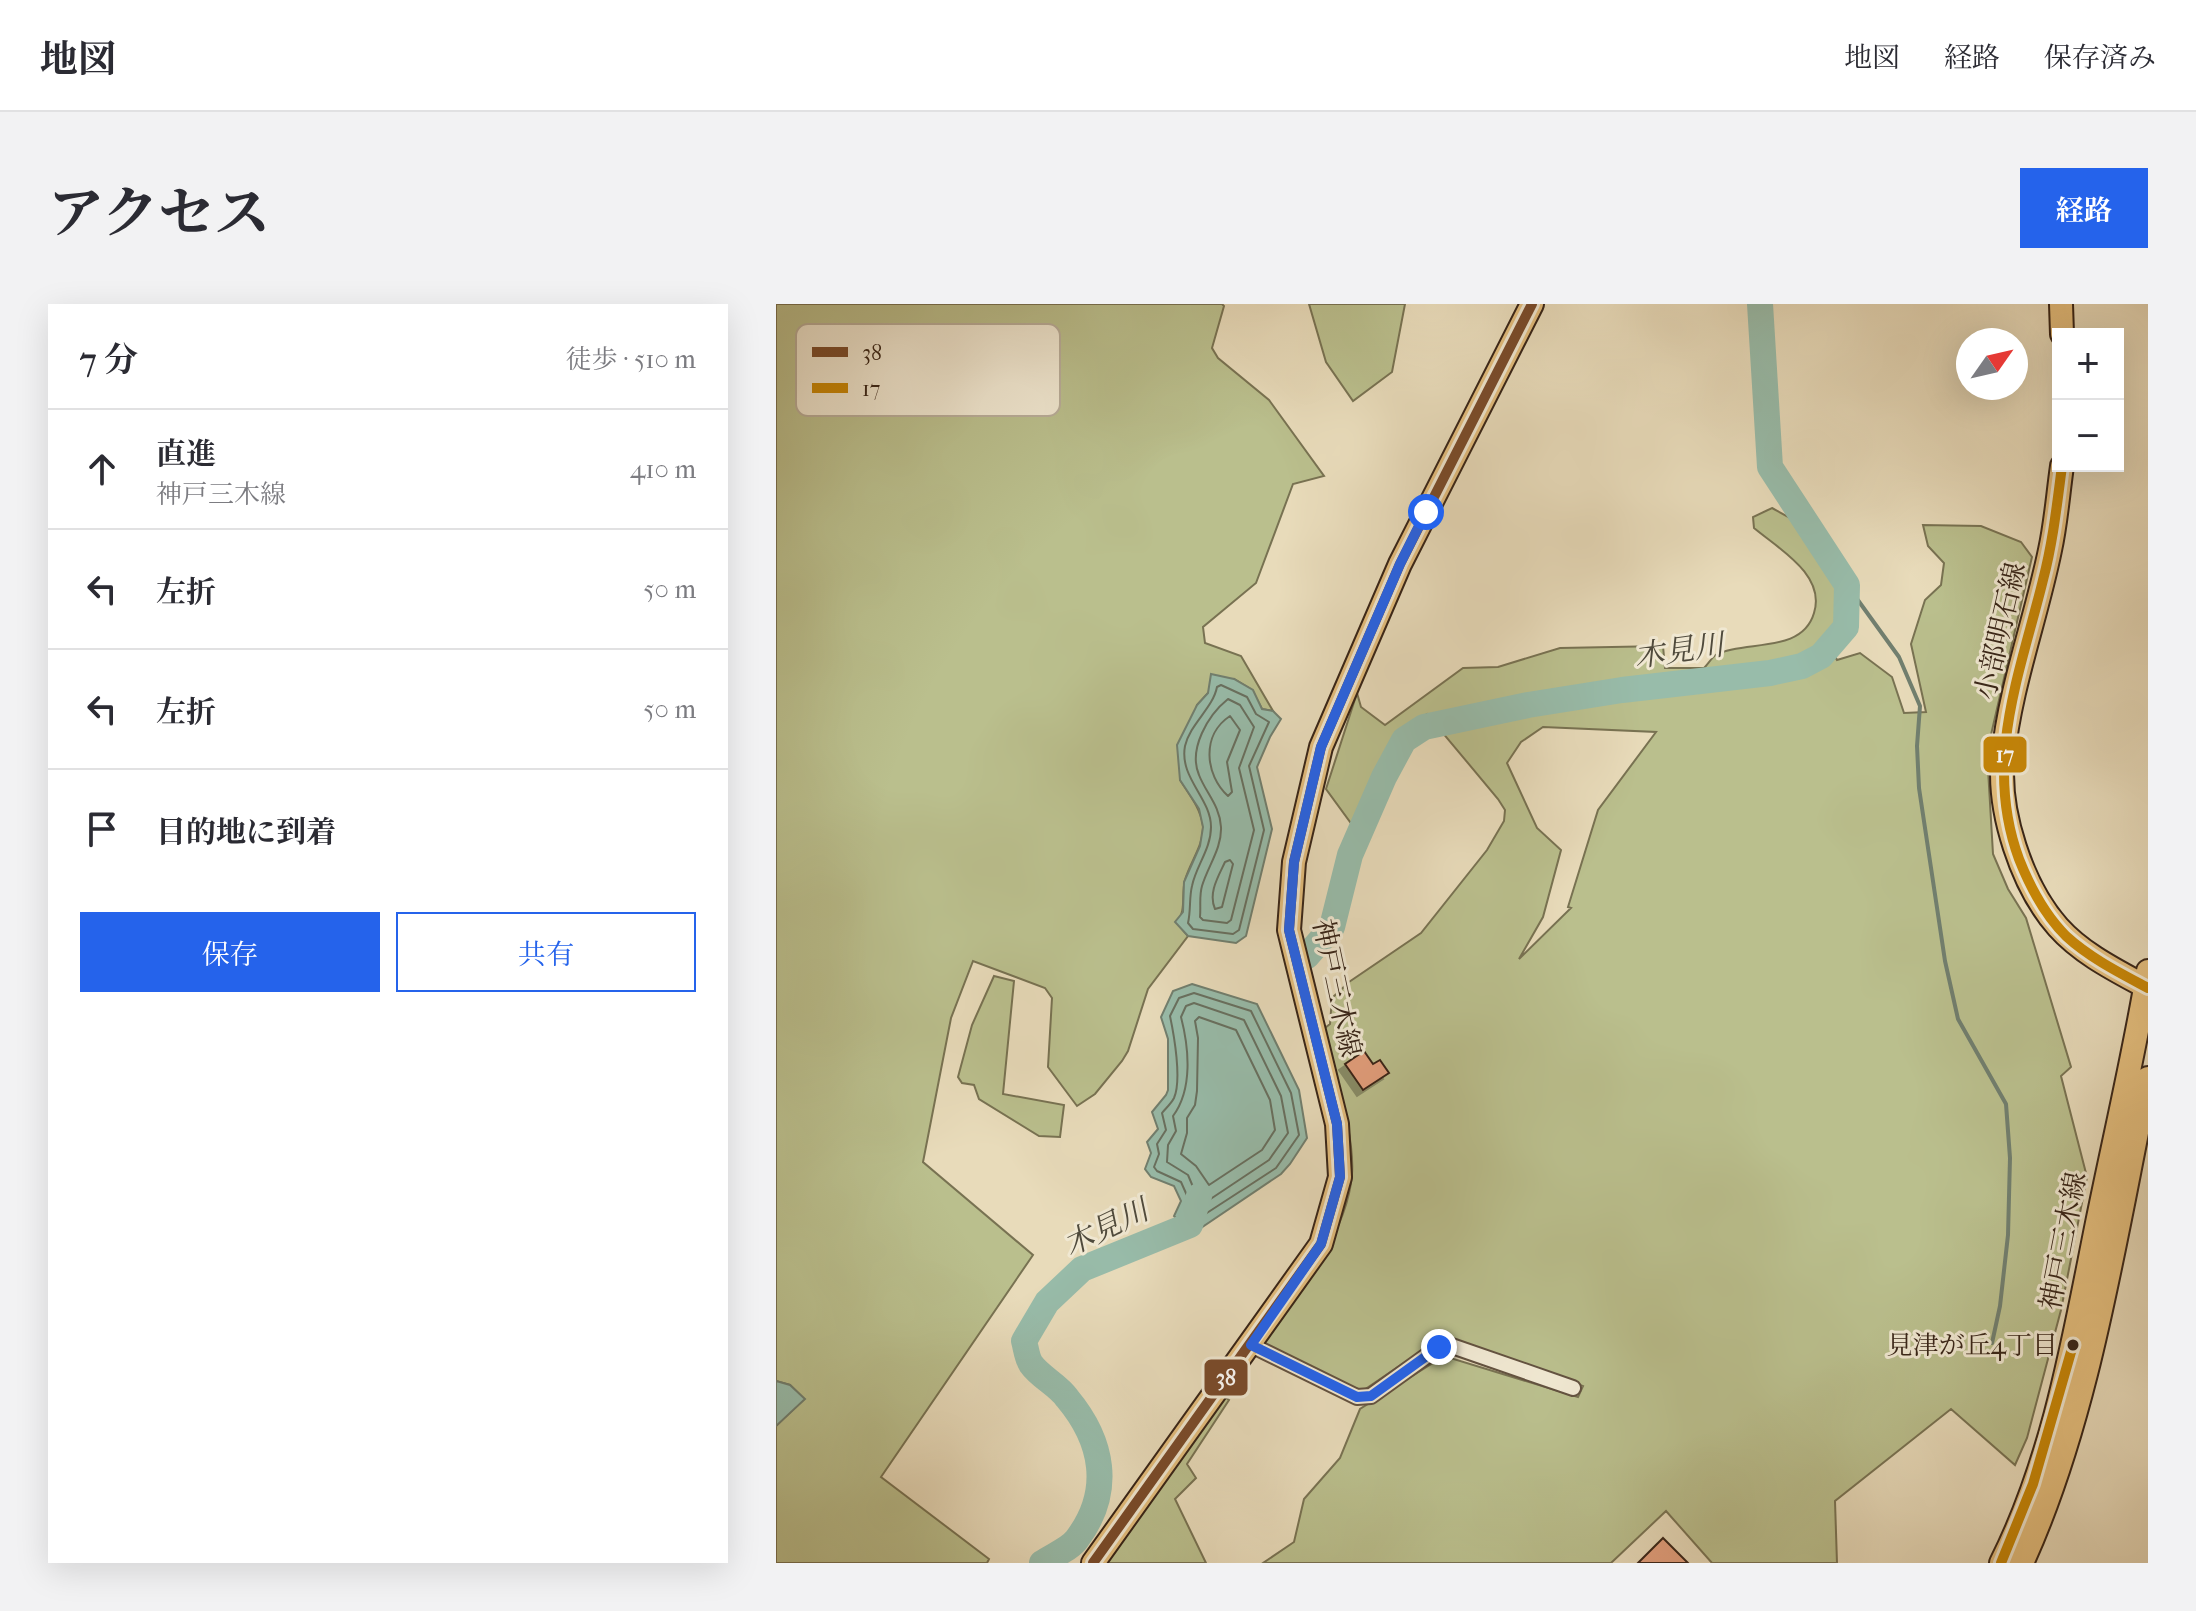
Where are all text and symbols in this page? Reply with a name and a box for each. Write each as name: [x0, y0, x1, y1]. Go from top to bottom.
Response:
text: 地図: [40, 37, 116, 82]
text: 地図: [1844, 41, 1900, 74]
text: 経路: [1944, 41, 2000, 74]
text: 保存済み: [2044, 41, 2156, 74]
button: 経路: [2020, 168, 2148, 248]
text: アクセス: [48, 181, 270, 246]
legend: [796, 324, 1060, 416]
north arrow: [1956, 328, 2028, 400]
map controls: [2052, 328, 2124, 472]
button: +: [2052, 328, 2124, 400]
text: 7 分: [80, 340, 138, 380]
text: 38: [862, 340, 882, 366]
text: 徒歩 · 510 m: [566, 344, 696, 375]
text: 17: [862, 376, 880, 402]
button: −: [2052, 400, 2124, 472]
text: 直進: [156, 437, 216, 472]
icon: ahead: [80, 447, 124, 491]
text: 410 m: [630, 454, 696, 485]
text: 神戸三木線: [156, 479, 286, 510]
route start: [1408, 494, 1444, 530]
street label: 小部明石線: [1968, 559, 2032, 703]
icon: left: [80, 567, 124, 611]
text: 50 m: [643, 574, 696, 605]
text: 左折: [156, 575, 216, 610]
water label: 木見川: [1632, 627, 1729, 675]
icon: left: [80, 687, 124, 731]
text: 50 m: [643, 694, 696, 725]
text: 左折: [156, 695, 216, 730]
line badge: 17: [1982, 735, 2028, 774]
text: 17: [1996, 742, 2015, 768]
icon: arrive: [80, 807, 124, 851]
text: 目的地に到着: [156, 815, 336, 850]
button: 保存: [80, 912, 380, 992]
button: 共有: [396, 912, 696, 992]
street label: 神戸三木線: [1306, 916, 1368, 1060]
street label: 神戸三木線: [2033, 1169, 2093, 1313]
water label: 木見川: [1058, 1191, 1157, 1263]
route end: [1421, 1329, 1457, 1365]
place label: 見津が丘4丁目: [1887, 1330, 2058, 1361]
marker: 見津が丘4丁目: [2065, 1337, 2081, 1353]
line badge: 38: [1203, 1358, 1249, 1397]
text: 38: [1216, 1365, 1236, 1391]

